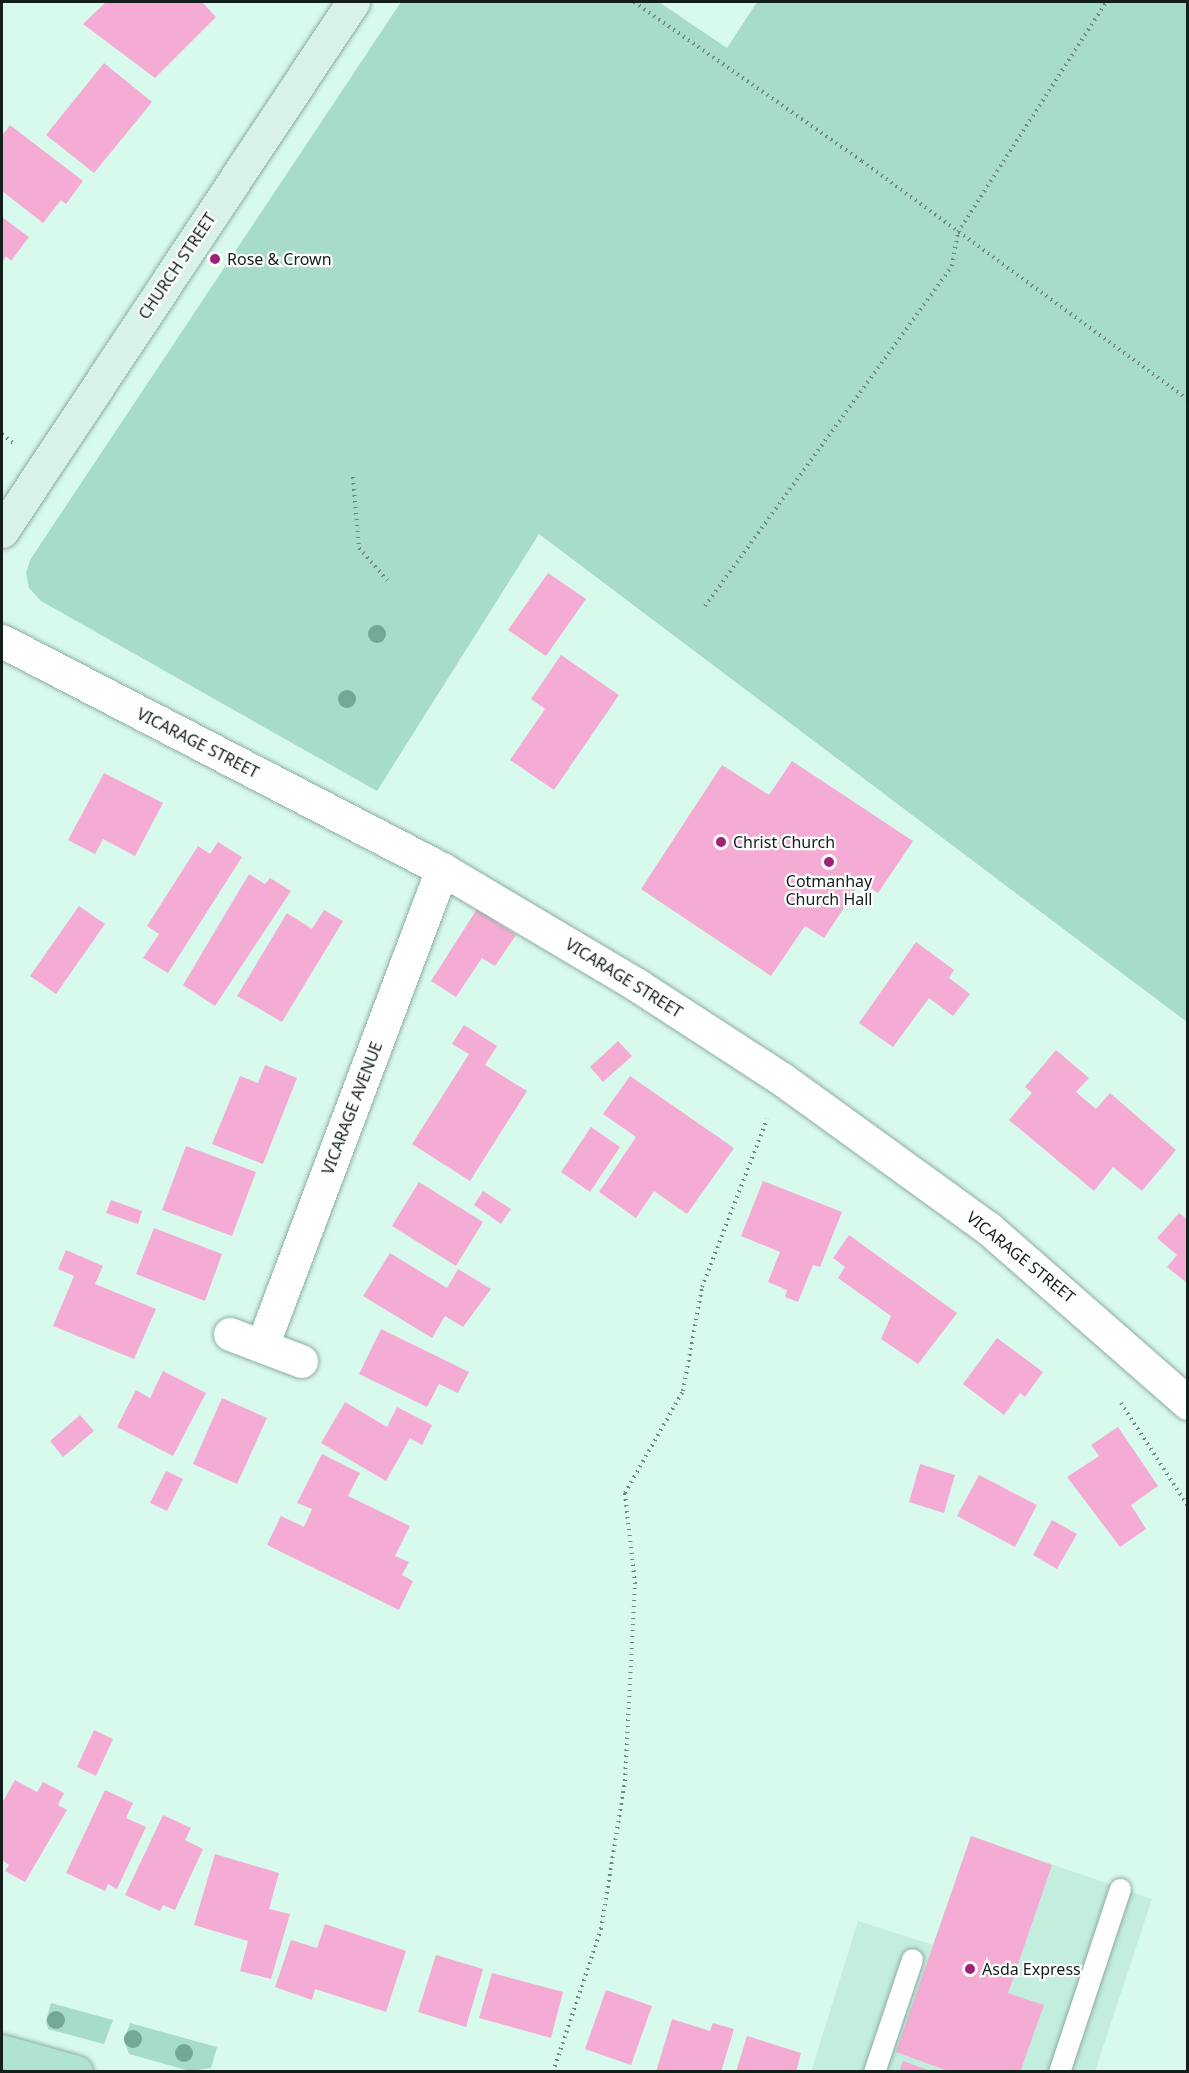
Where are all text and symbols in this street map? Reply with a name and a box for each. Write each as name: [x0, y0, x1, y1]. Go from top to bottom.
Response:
street label: CHURCH STREET: [134, 209, 220, 323]
place label: Rose & Crown: [227, 249, 332, 269]
marker: Rose & Crown: [208, 252, 222, 266]
street label: VICARAGE STREET: [134, 704, 262, 782]
place label: Christ Church: [733, 832, 835, 852]
marker: Christ Church: [714, 835, 728, 849]
marker: Cotmanhay Church Hall: [822, 855, 836, 869]
place label: Cotmanhay Church Hall: [786, 871, 872, 909]
street label: VICARAGE STREET: [562, 934, 686, 1022]
street label: VICARAGE AVENUE: [318, 1039, 386, 1177]
street label: VICARAGE STREET: [963, 1207, 1079, 1307]
place label: Asda Express: [982, 1959, 1081, 1979]
marker: Asda Express: [963, 1962, 977, 1976]

